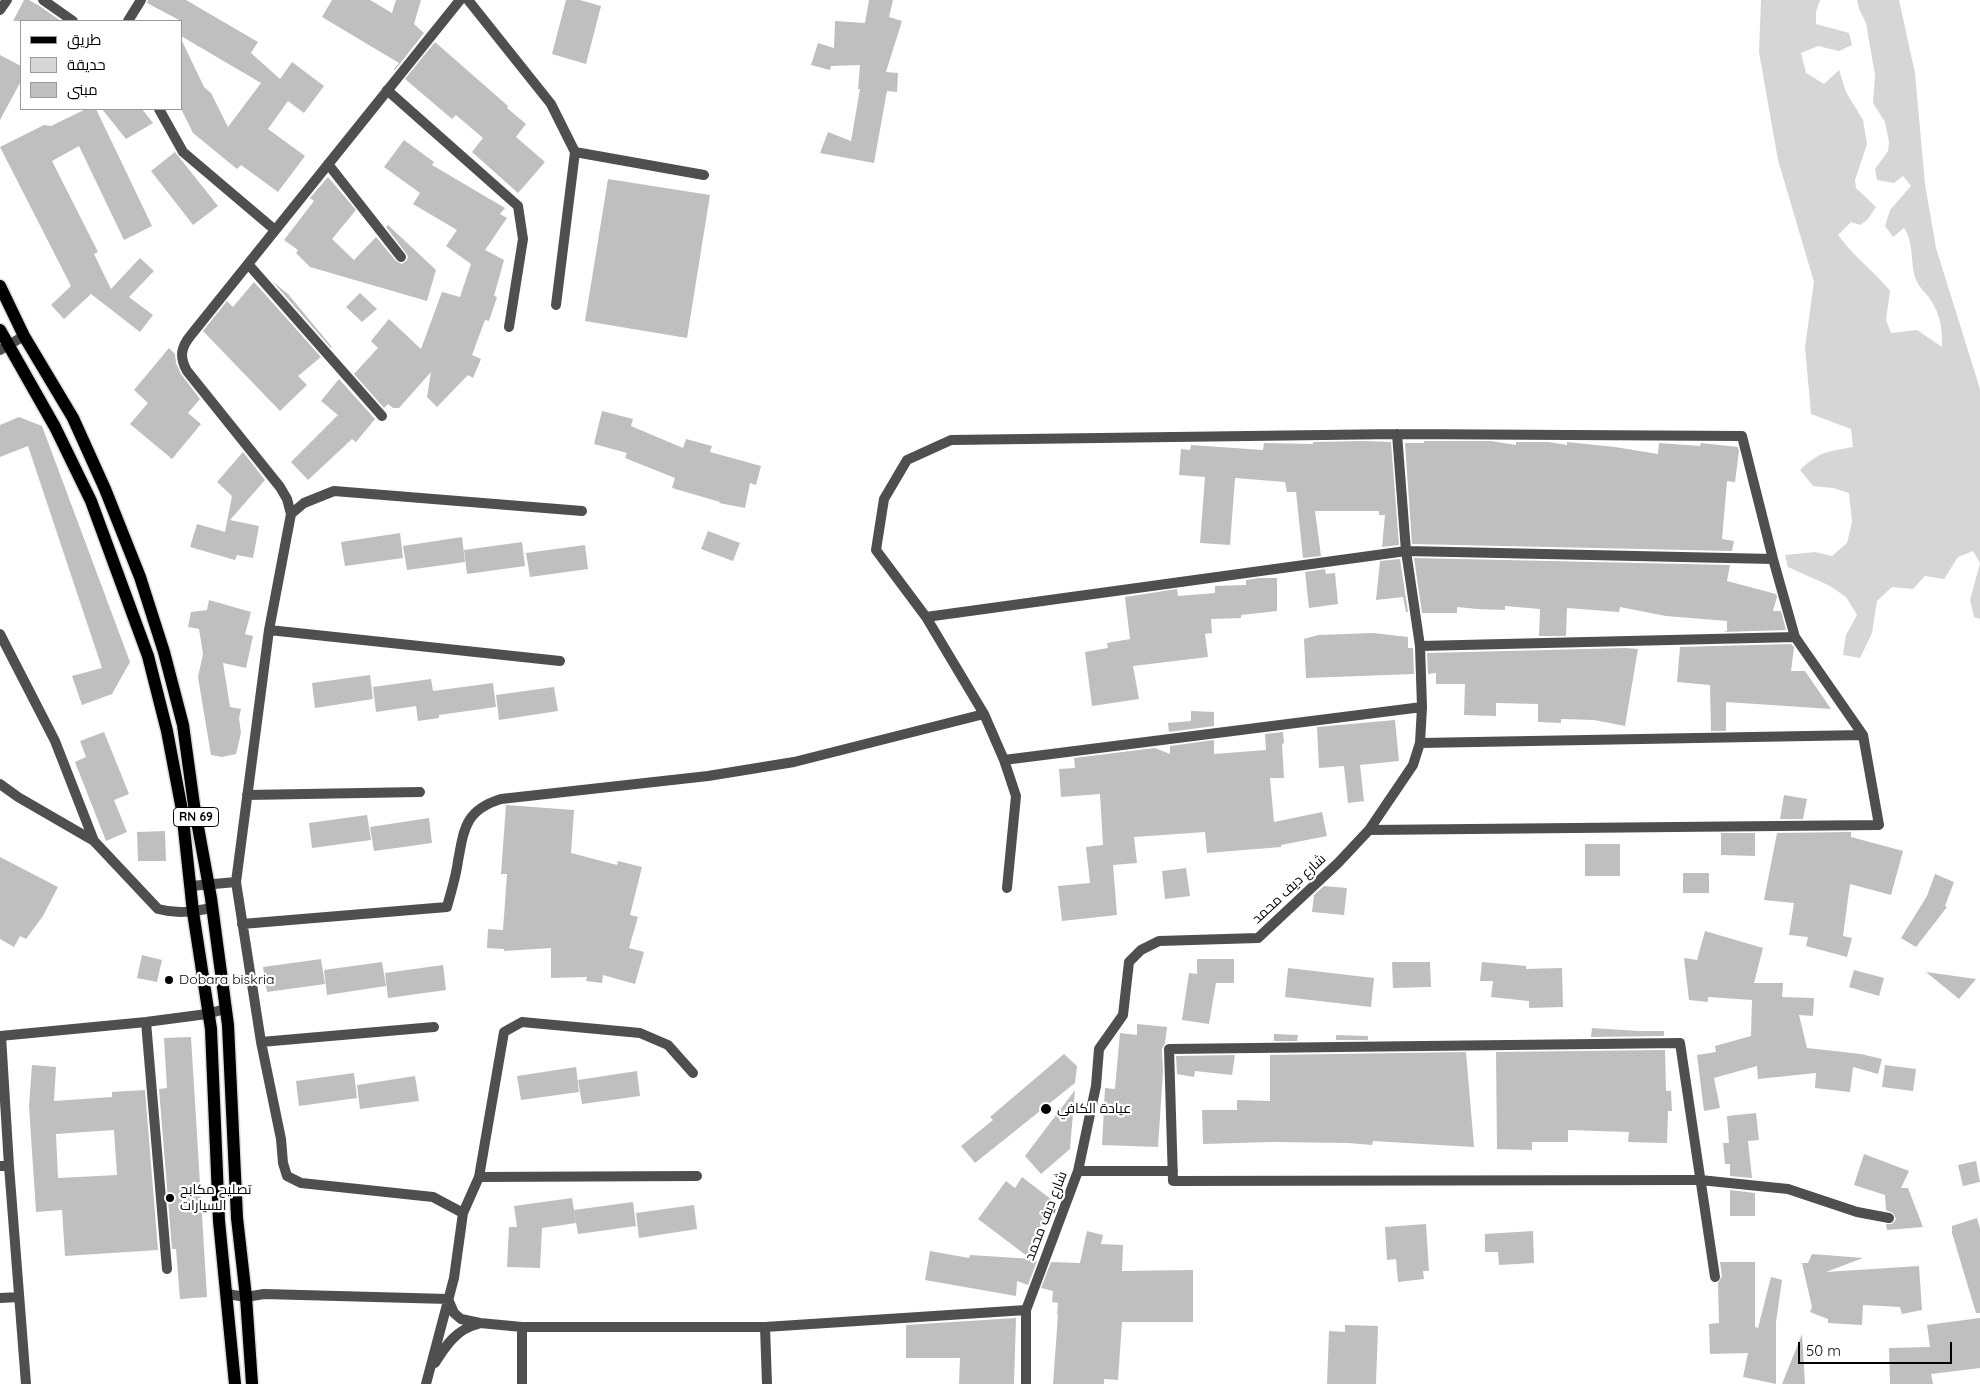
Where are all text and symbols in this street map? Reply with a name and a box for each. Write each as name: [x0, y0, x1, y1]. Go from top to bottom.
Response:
legend: [20, 20, 182, 110]
text: طريق: [67, 30, 101, 49]
text: حديقة: [67, 55, 106, 74]
text: مبنى: [67, 80, 98, 99]
road number: RN 69: [174, 808, 218, 826]
street label: شارع ديف محمد: [1249, 851, 1329, 927]
place label: Dobara biskria: [179, 972, 275, 988]
marker: Dobara biskria: [163, 974, 175, 986]
place label: عيادة الكافي: [1057, 1101, 1131, 1117]
marker: عيادة الكافي: [1039, 1102, 1053, 1116]
street label: شارع ديف محمد: [1021, 1169, 1071, 1263]
place label: تصليح مكابح السيارات: [180, 1182, 252, 1214]
marker: تصليح مكابح السيارات: [164, 1192, 176, 1204]
scale bar: [1800, 1332, 1954, 1364]
text: 50 m: [1806, 1341, 1841, 1360]

